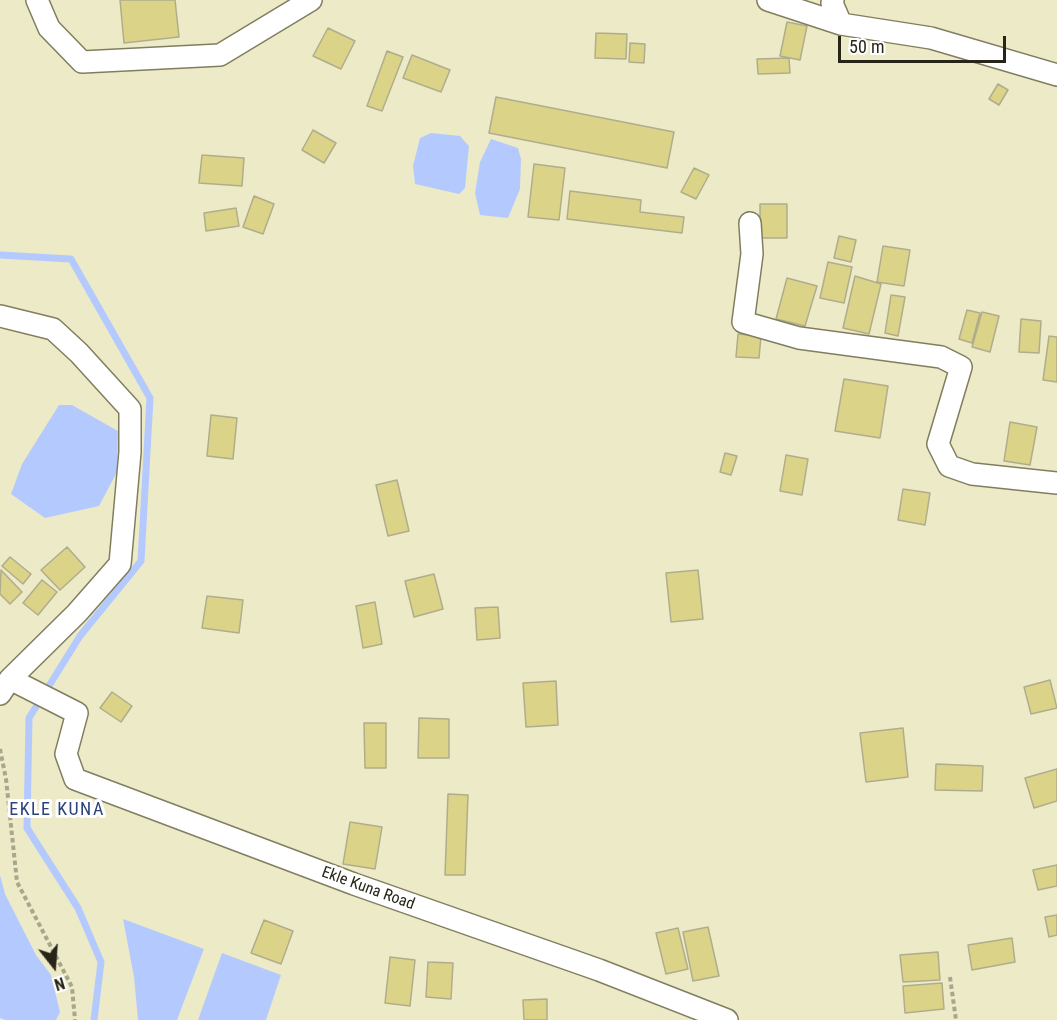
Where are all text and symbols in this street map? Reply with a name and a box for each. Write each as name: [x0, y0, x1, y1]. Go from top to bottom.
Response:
scale bar: [841, 24, 1009, 62]
text: 50 m: [849, 36, 884, 57]
district label: EKLE KUNA: [9, 799, 105, 821]
street label: Ekle Kuna Road: [319, 863, 417, 915]
north arrow: [24, 936, 84, 996]
text: N: [52, 973, 67, 994]

